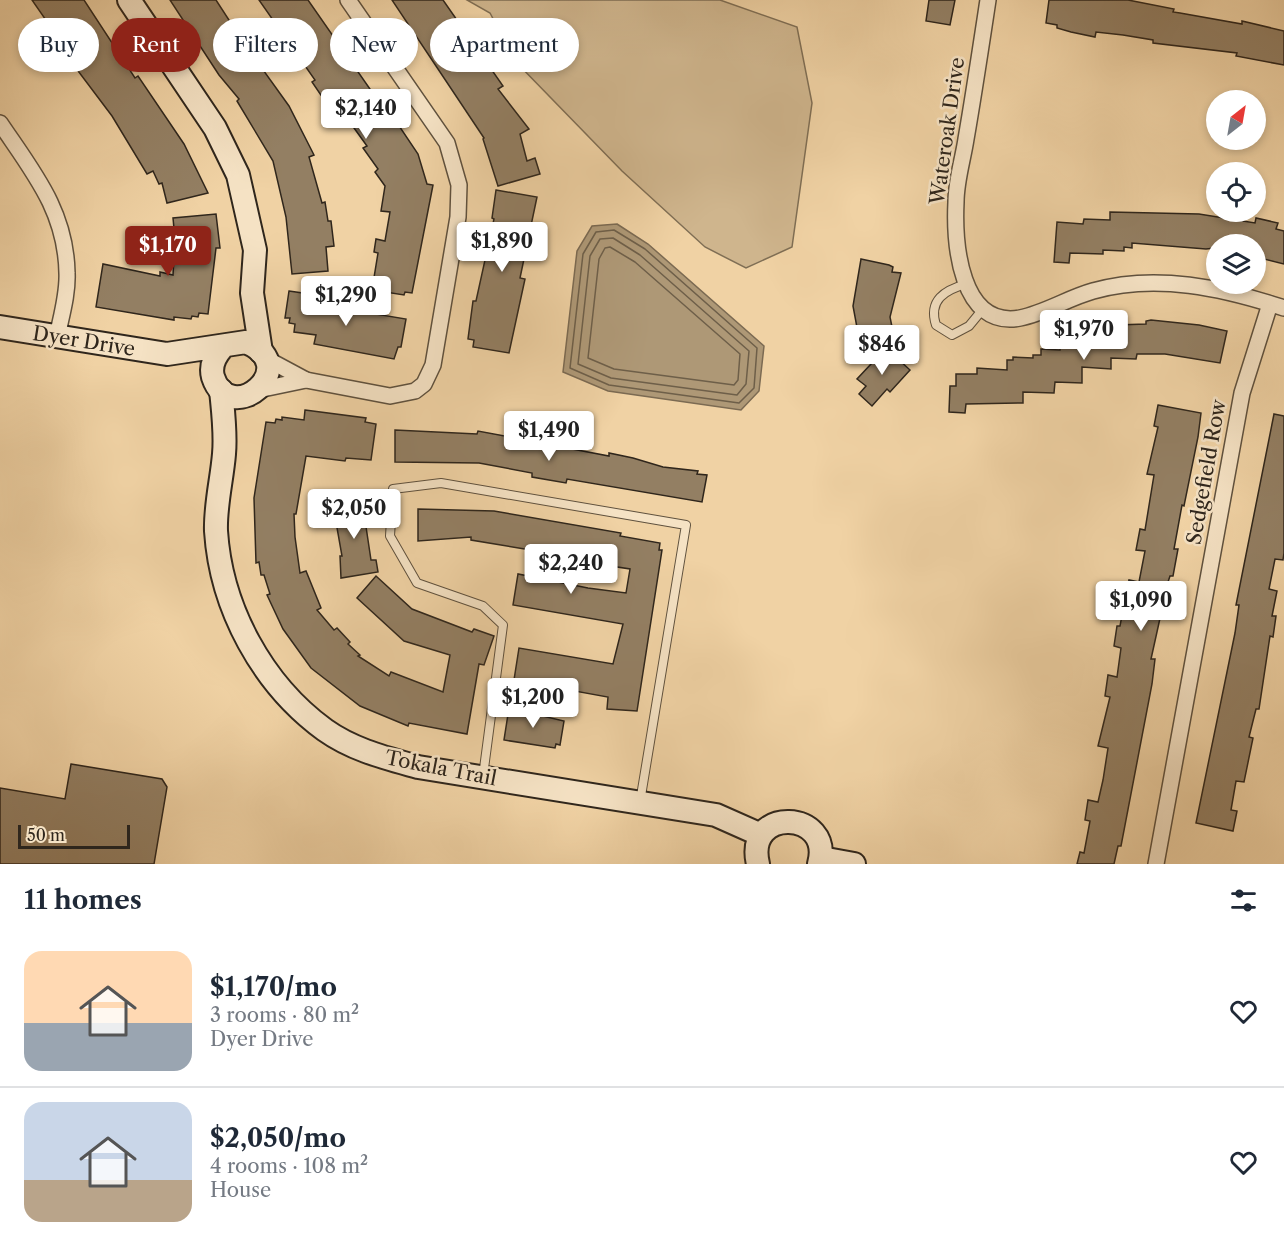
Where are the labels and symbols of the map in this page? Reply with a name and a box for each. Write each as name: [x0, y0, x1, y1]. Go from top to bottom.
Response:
street label: Wateroak Drive: [925, 56, 969, 207]
pin: $2,140: [317, 89, 415, 140]
north arrow: [1206, 90, 1266, 150]
pin: $1,890: [453, 222, 551, 273]
pin: $1,170: [119, 226, 217, 277]
pin: $1,290: [297, 276, 395, 327]
pin: $1,970: [1035, 310, 1133, 361]
street label: Dyer Drive: [31, 321, 137, 361]
pin: $846: [846, 325, 918, 376]
street label: Sedgefield Row: [1181, 397, 1231, 546]
pin: $1,490: [500, 411, 598, 462]
pin: $2,050: [305, 489, 403, 540]
pin: $2,240: [522, 544, 620, 595]
pin: $1,090: [1092, 581, 1190, 632]
pin: $1,200: [484, 678, 582, 729]
street label: Tokala Trail: [383, 745, 499, 791]
scale bar: [18, 822, 130, 850]

